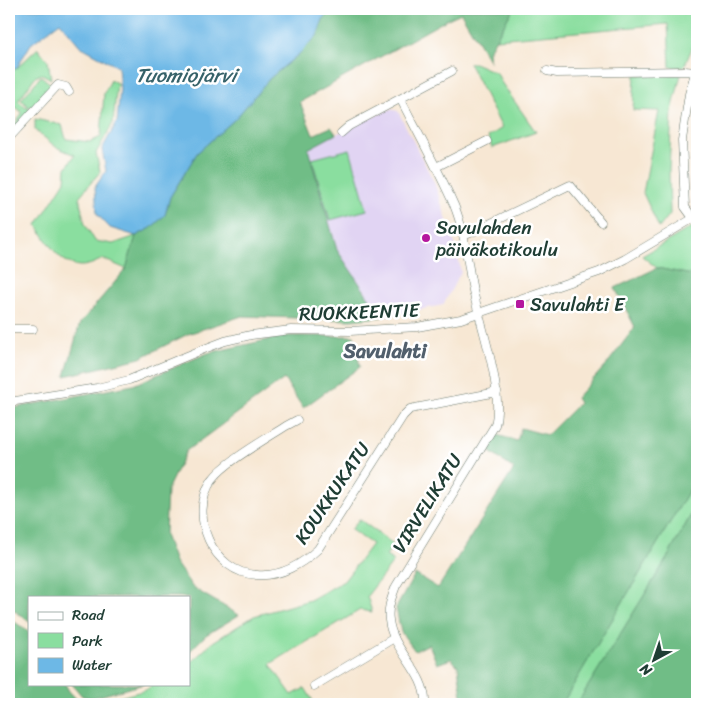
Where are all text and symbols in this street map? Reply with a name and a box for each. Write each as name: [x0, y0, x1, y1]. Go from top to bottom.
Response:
water label: Tuomiojärvi: [136, 58, 241, 93]
place label: Savulahden päiväkotikoulu: [435, 211, 558, 266]
marker: Savulahden päiväkotikoulu: [420, 232, 432, 244]
place label: Savulahti E: [530, 288, 626, 321]
street label: RUOKKEENTIE: [298, 293, 421, 331]
marker: Savulahti E: [514, 298, 526, 310]
district label: Savulahti: [342, 334, 428, 369]
street label: KOUKKUKATU: [285, 434, 379, 551]
street label: VIRVELIKATU: [383, 446, 471, 560]
legend: [28, 596, 190, 686]
text: Road: [72, 602, 105, 628]
text: Park: [72, 628, 103, 654]
north arrow: [628, 636, 678, 686]
text: Water: [72, 652, 112, 678]
text: N: [634, 657, 658, 683]

